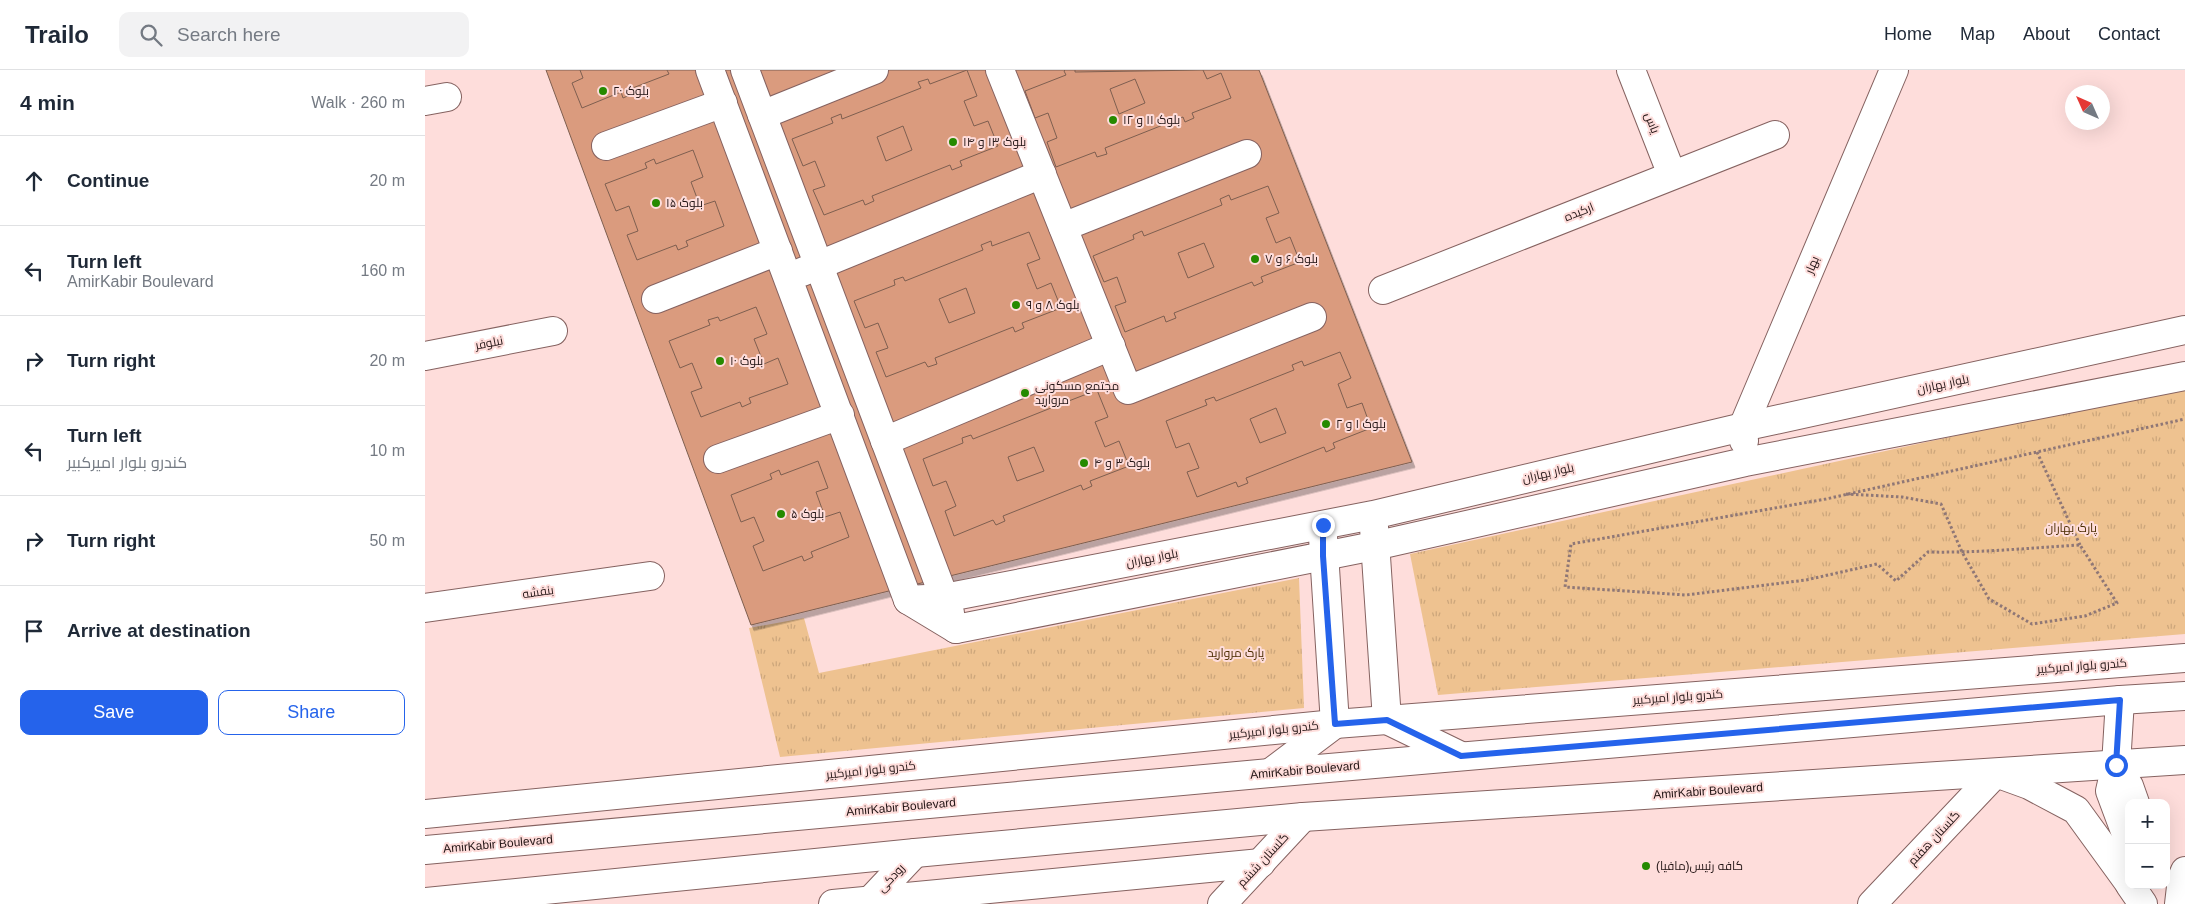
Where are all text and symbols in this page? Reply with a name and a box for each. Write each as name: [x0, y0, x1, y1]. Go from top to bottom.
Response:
search box: [119, 12, 469, 57]
text: Trailo: [25, 21, 89, 48]
icon: search: [137, 21, 165, 49]
text: Search here: [177, 24, 281, 45]
text: Home: [1884, 24, 1932, 44]
text: Map: [1960, 24, 1995, 44]
text: About: [2023, 24, 2070, 44]
text: Contact: [2098, 24, 2160, 44]
place label: بلوک ۲۰: [613, 84, 649, 98]
marker: بلوک ۲۰: [597, 85, 609, 97]
north arrow: [2065, 85, 2110, 130]
text: 4 min: [20, 91, 75, 114]
text: Walk · 260 m: [311, 94, 405, 111]
street label: یاس: [1642, 111, 1663, 136]
place label: بلوک ۱۱ و ۱۲: [1123, 113, 1180, 127]
marker: بلوک ۱۱ و ۱۲: [1107, 114, 1119, 126]
place label: بلوک ۱۳ و ۱۴: [963, 135, 1026, 149]
marker: بلوک ۱۳ و ۱۴: [947, 136, 959, 148]
icon: ahead: [20, 167, 48, 195]
text: Continue: [67, 170, 149, 191]
text: 20 m: [369, 172, 405, 189]
place label: بلوک ۱۵: [666, 196, 703, 210]
marker: بلوک ۱۵: [650, 197, 662, 209]
street label: ارکیده: [1562, 200, 1596, 224]
text: Turn left: [67, 251, 142, 272]
place label: بلوک ۶ و ۷: [1265, 252, 1318, 266]
marker: بلوک ۶ و ۷: [1249, 253, 1261, 265]
street label: بهار: [1802, 254, 1822, 277]
icon: left: [20, 257, 48, 285]
text: 160 m: [361, 262, 405, 279]
text: AmirKabir Boulevard: [67, 273, 214, 290]
place label: بلوک ۸ و ۹: [1026, 298, 1080, 312]
marker: بلوک ۸ و ۹: [1010, 299, 1022, 311]
street label: نیلوفر: [473, 333, 504, 353]
icon: right: [20, 347, 48, 375]
text: Turn right: [67, 350, 155, 371]
text: 20 m: [369, 352, 405, 369]
place label: بلوک ۱۰: [730, 354, 763, 368]
marker: بلوک ۱۰: [714, 355, 726, 367]
street label: بلوار بهاران: [1916, 372, 1970, 396]
place label: مجتمع مسکونی مروارید: [1035, 379, 1119, 407]
marker: مجتمع مسکونی مروارید: [1019, 387, 1031, 399]
place label: بلوک ۱ و ۲: [1336, 417, 1386, 431]
marker: بلوک ۱ و ۲: [1320, 418, 1332, 430]
text: Turn left: [67, 425, 142, 446]
icon: left: [20, 437, 48, 465]
text: 10 m: [369, 442, 405, 459]
text: کندرو بلوار امیرکبیر: [67, 454, 187, 471]
place label: بلوک ۳ و ۴: [1094, 456, 1150, 470]
marker: بلوک ۳ و ۴: [1078, 457, 1090, 469]
street label: بلوار بهاران: [1521, 460, 1575, 486]
place label: بلوک ۵: [791, 507, 824, 521]
marker: بلوک ۵: [775, 508, 787, 520]
route end: [1312, 514, 1335, 537]
park label: پارک بهاران: [2045, 521, 2098, 537]
icon: right: [20, 527, 48, 555]
text: Turn right: [67, 530, 155, 551]
text: 50 m: [369, 532, 405, 549]
street label: بلوار بهاران: [1125, 546, 1179, 570]
street label: بنفشه: [521, 583, 555, 601]
icon: arrive: [20, 617, 48, 645]
text: Arrive at destination: [67, 620, 251, 641]
park label: پارک مروارید: [1208, 646, 1265, 662]
street label: کندرو بلوار امیرکبیر: [2035, 656, 2128, 676]
street label: کندرو بلوار امیرکبیر: [1631, 687, 1724, 707]
button: Save: [20, 690, 208, 735]
button: Share: [218, 690, 405, 735]
street label: کندرو بلوار امیرکبیر: [1227, 718, 1320, 742]
route start: [2105, 754, 2128, 777]
street label: کندرو بلوار امیرکبیر: [824, 758, 917, 782]
street label: AmirKabir Boulevard: [1250, 758, 1360, 782]
street label: AmirKabir Boulevard: [1653, 780, 1763, 802]
street label: AmirKabir Boulevard: [846, 795, 956, 819]
map controls: [2125, 799, 2170, 889]
button: +: [2125, 799, 2170, 844]
street label: گلستان هفتم: [1905, 808, 1963, 869]
street label: گلستان ششم: [1234, 830, 1292, 891]
street label: AmirKabir Boulevard: [443, 832, 553, 856]
button: −: [2125, 844, 2170, 889]
place label: کافه رئیس(مافیا): [1656, 859, 1743, 873]
marker: کافه رئیس(مافیا): [1640, 860, 1652, 872]
street label: رودکی: [874, 861, 908, 895]

